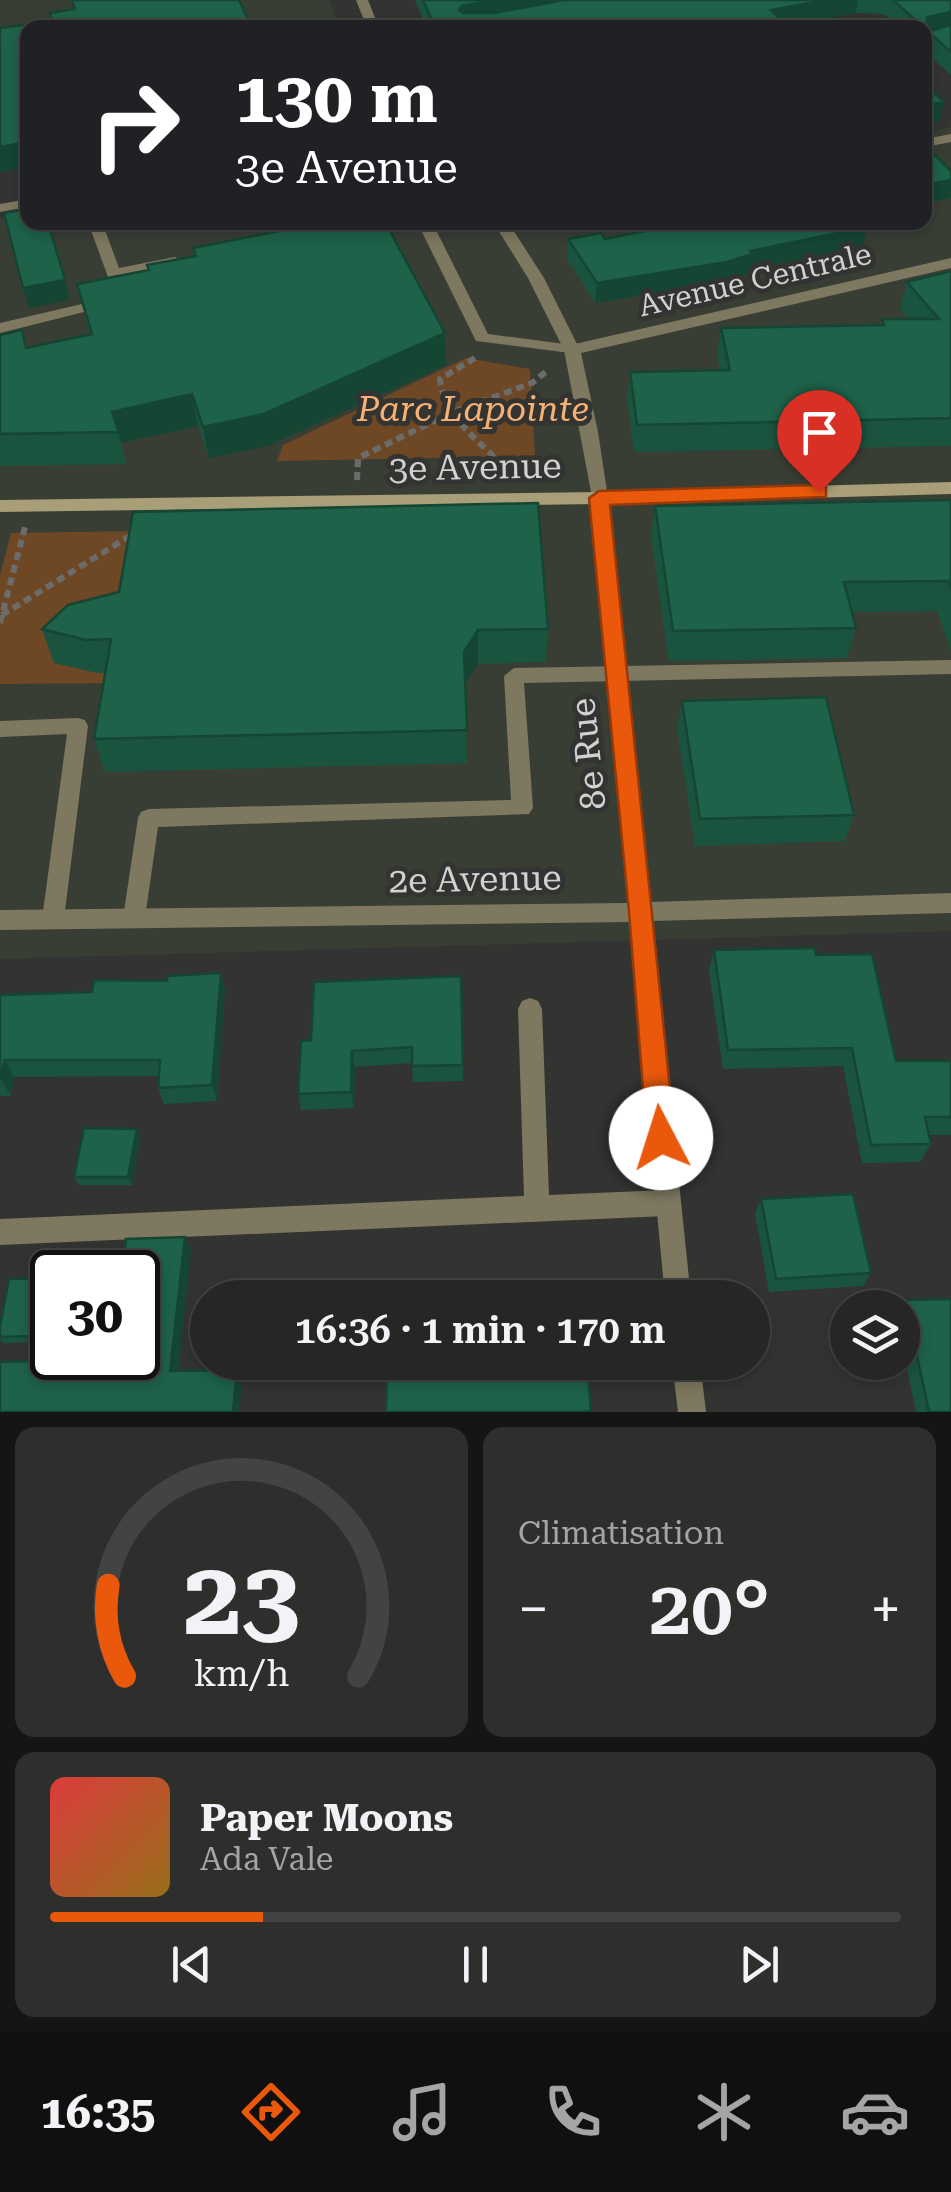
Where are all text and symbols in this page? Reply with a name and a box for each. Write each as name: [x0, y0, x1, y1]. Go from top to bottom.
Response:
text: 130 m: [235, 57, 438, 139]
icon: right: [70, 60, 200, 190]
text: 3e Avenue: [235, 141, 458, 194]
street label: Avenue Centrale: [635, 236, 875, 323]
park label: Parc Lapointe: [356, 389, 589, 430]
pin: [777, 390, 862, 493]
icon: arrive: [792, 405, 847, 460]
street label: 3e Avenue: [388, 445, 562, 490]
street label: 8e Rue: [562, 696, 615, 812]
street label: 2e Avenue: [388, 857, 562, 902]
position arrow: [609, 1086, 713, 1190]
speed limit sign: 30: [30, 1250, 160, 1380]
map controls: [830, 1290, 920, 1380]
button: layers: [830, 1290, 920, 1380]
text: 16:36 · 1 min · 170 m: [295, 1308, 666, 1352]
text: Climatisation: [518, 1514, 724, 1552]
text: 23: [183, 1538, 300, 1659]
text: 20°: [649, 1564, 770, 1652]
text: −: [518, 1577, 549, 1641]
text: +: [870, 1577, 901, 1641]
text: km/h: [194, 1653, 289, 1695]
text: Paper Moons: [200, 1796, 453, 1840]
text: Ada Vale: [200, 1840, 333, 1878]
icon: previous: [164, 1937, 219, 1992]
icon: pause: [448, 1937, 503, 1992]
icon: next: [732, 1937, 787, 1992]
icon: directions: [236, 2077, 306, 2147]
icon: music: [387, 2077, 457, 2147]
icon: phone: [538, 2077, 608, 2147]
icon: climate: [689, 2077, 759, 2147]
icon: car: [840, 2077, 910, 2147]
text: 16:35: [41, 2086, 155, 2139]

